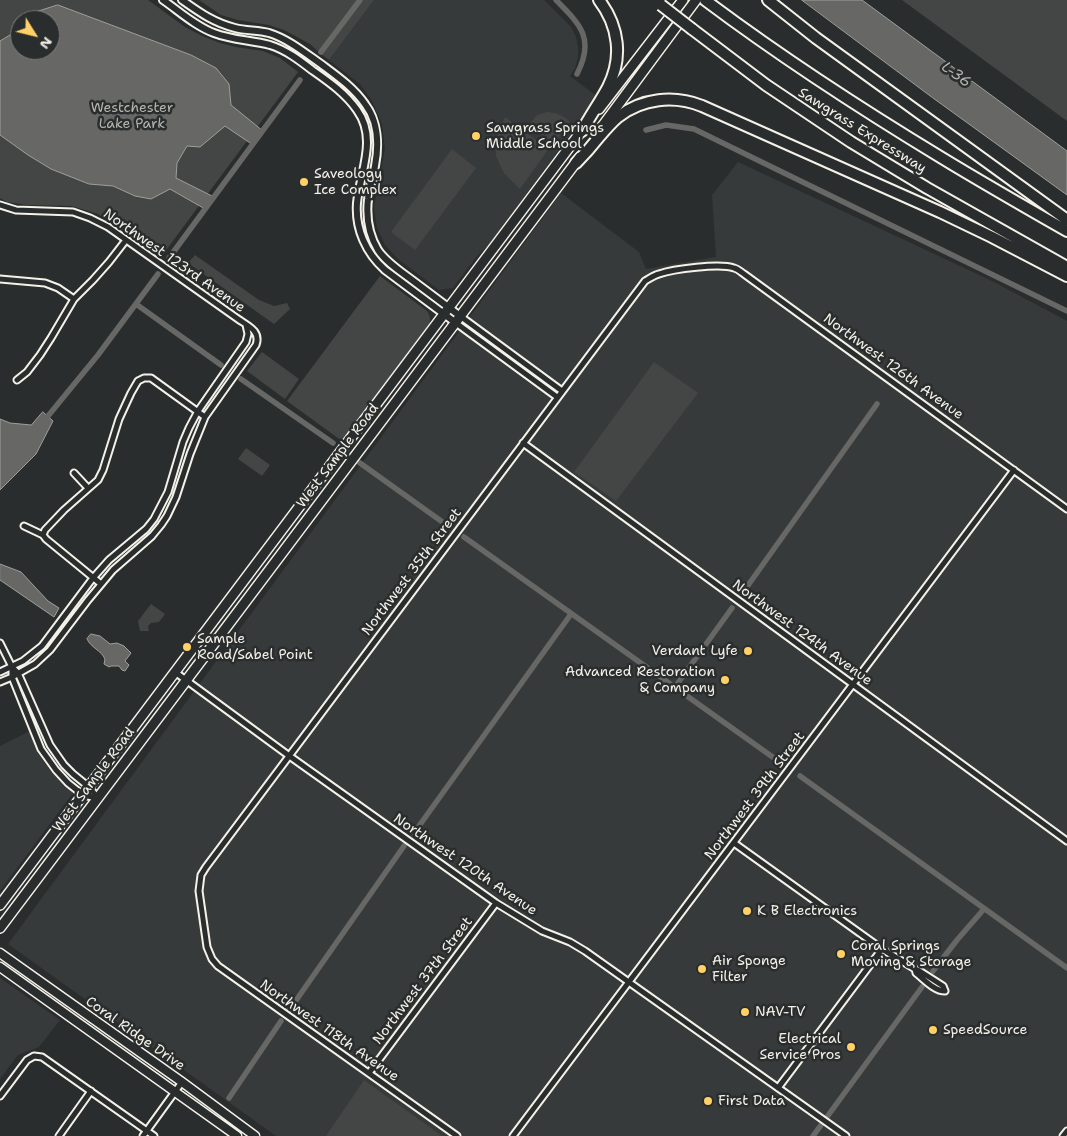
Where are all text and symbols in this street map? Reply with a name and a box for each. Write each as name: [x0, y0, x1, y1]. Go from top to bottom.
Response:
north arrow: [10, 10, 60, 60]
text: N: [36, 33, 57, 53]
water label: L-36: [938, 58, 974, 92]
street label: Sawgrass Expressway: [795, 85, 929, 177]
park label: Westchester Lake Park: [91, 100, 173, 132]
place label: Sawgrass Springs Middle School: [486, 120, 604, 152]
marker: Sawgrass Springs Middle School: [470, 130, 482, 142]
place label: Saveology Ice Complex: [314, 166, 397, 198]
marker: Saveology Ice Complex: [298, 176, 310, 188]
street label: Northwest 123rd Avenue: [100, 206, 248, 316]
street label: Northwest 126th Avenue: [820, 310, 966, 424]
street label: West Sample Road: [293, 400, 383, 512]
street label: Northwest 35th Street: [359, 505, 465, 639]
street label: Northwest 124th Avenue: [729, 576, 875, 690]
place label: Sample Road/Sabel Point: [197, 631, 313, 664]
marker: Sample Road/Sabel Point: [181, 641, 193, 653]
place label: Verdant Lyfe: [652, 643, 738, 659]
marker: Verdant Lyfe: [742, 645, 754, 657]
place label: Advanced Restoration & Company: [565, 664, 715, 696]
marker: Advanced Restoration & Company: [719, 674, 731, 686]
street label: West Sample Road: [49, 724, 139, 836]
street label: Northwest 39th Street: [701, 729, 809, 863]
street label: Northwest 120th Avenue: [390, 811, 540, 919]
place label: K B Electronics: [757, 903, 857, 919]
marker: K B Electronics: [741, 905, 753, 917]
street label: Northwest 37th Street: [370, 914, 476, 1048]
place label: Coral Springs Moving & Storage: [851, 938, 972, 970]
marker: Coral Springs Moving & Storage: [835, 948, 847, 960]
place label: Air Sponge Filter: [712, 953, 786, 986]
marker: Air Sponge Filter: [696, 963, 708, 975]
street label: Northwest 118th Avenue: [256, 977, 402, 1085]
street label: Coral Ridge Drive: [82, 993, 188, 1075]
place label: NAV-TV: [755, 1004, 806, 1020]
marker: NAV-TV: [739, 1006, 751, 1018]
place label: SpeedSource: [943, 1022, 1027, 1038]
marker: SpeedSource: [927, 1024, 939, 1036]
place label: Electrical Service Pros: [759, 1031, 841, 1064]
marker: Electrical Service Pros: [845, 1041, 857, 1053]
place label: First Data: [718, 1093, 785, 1109]
marker: First Data: [702, 1095, 714, 1107]

